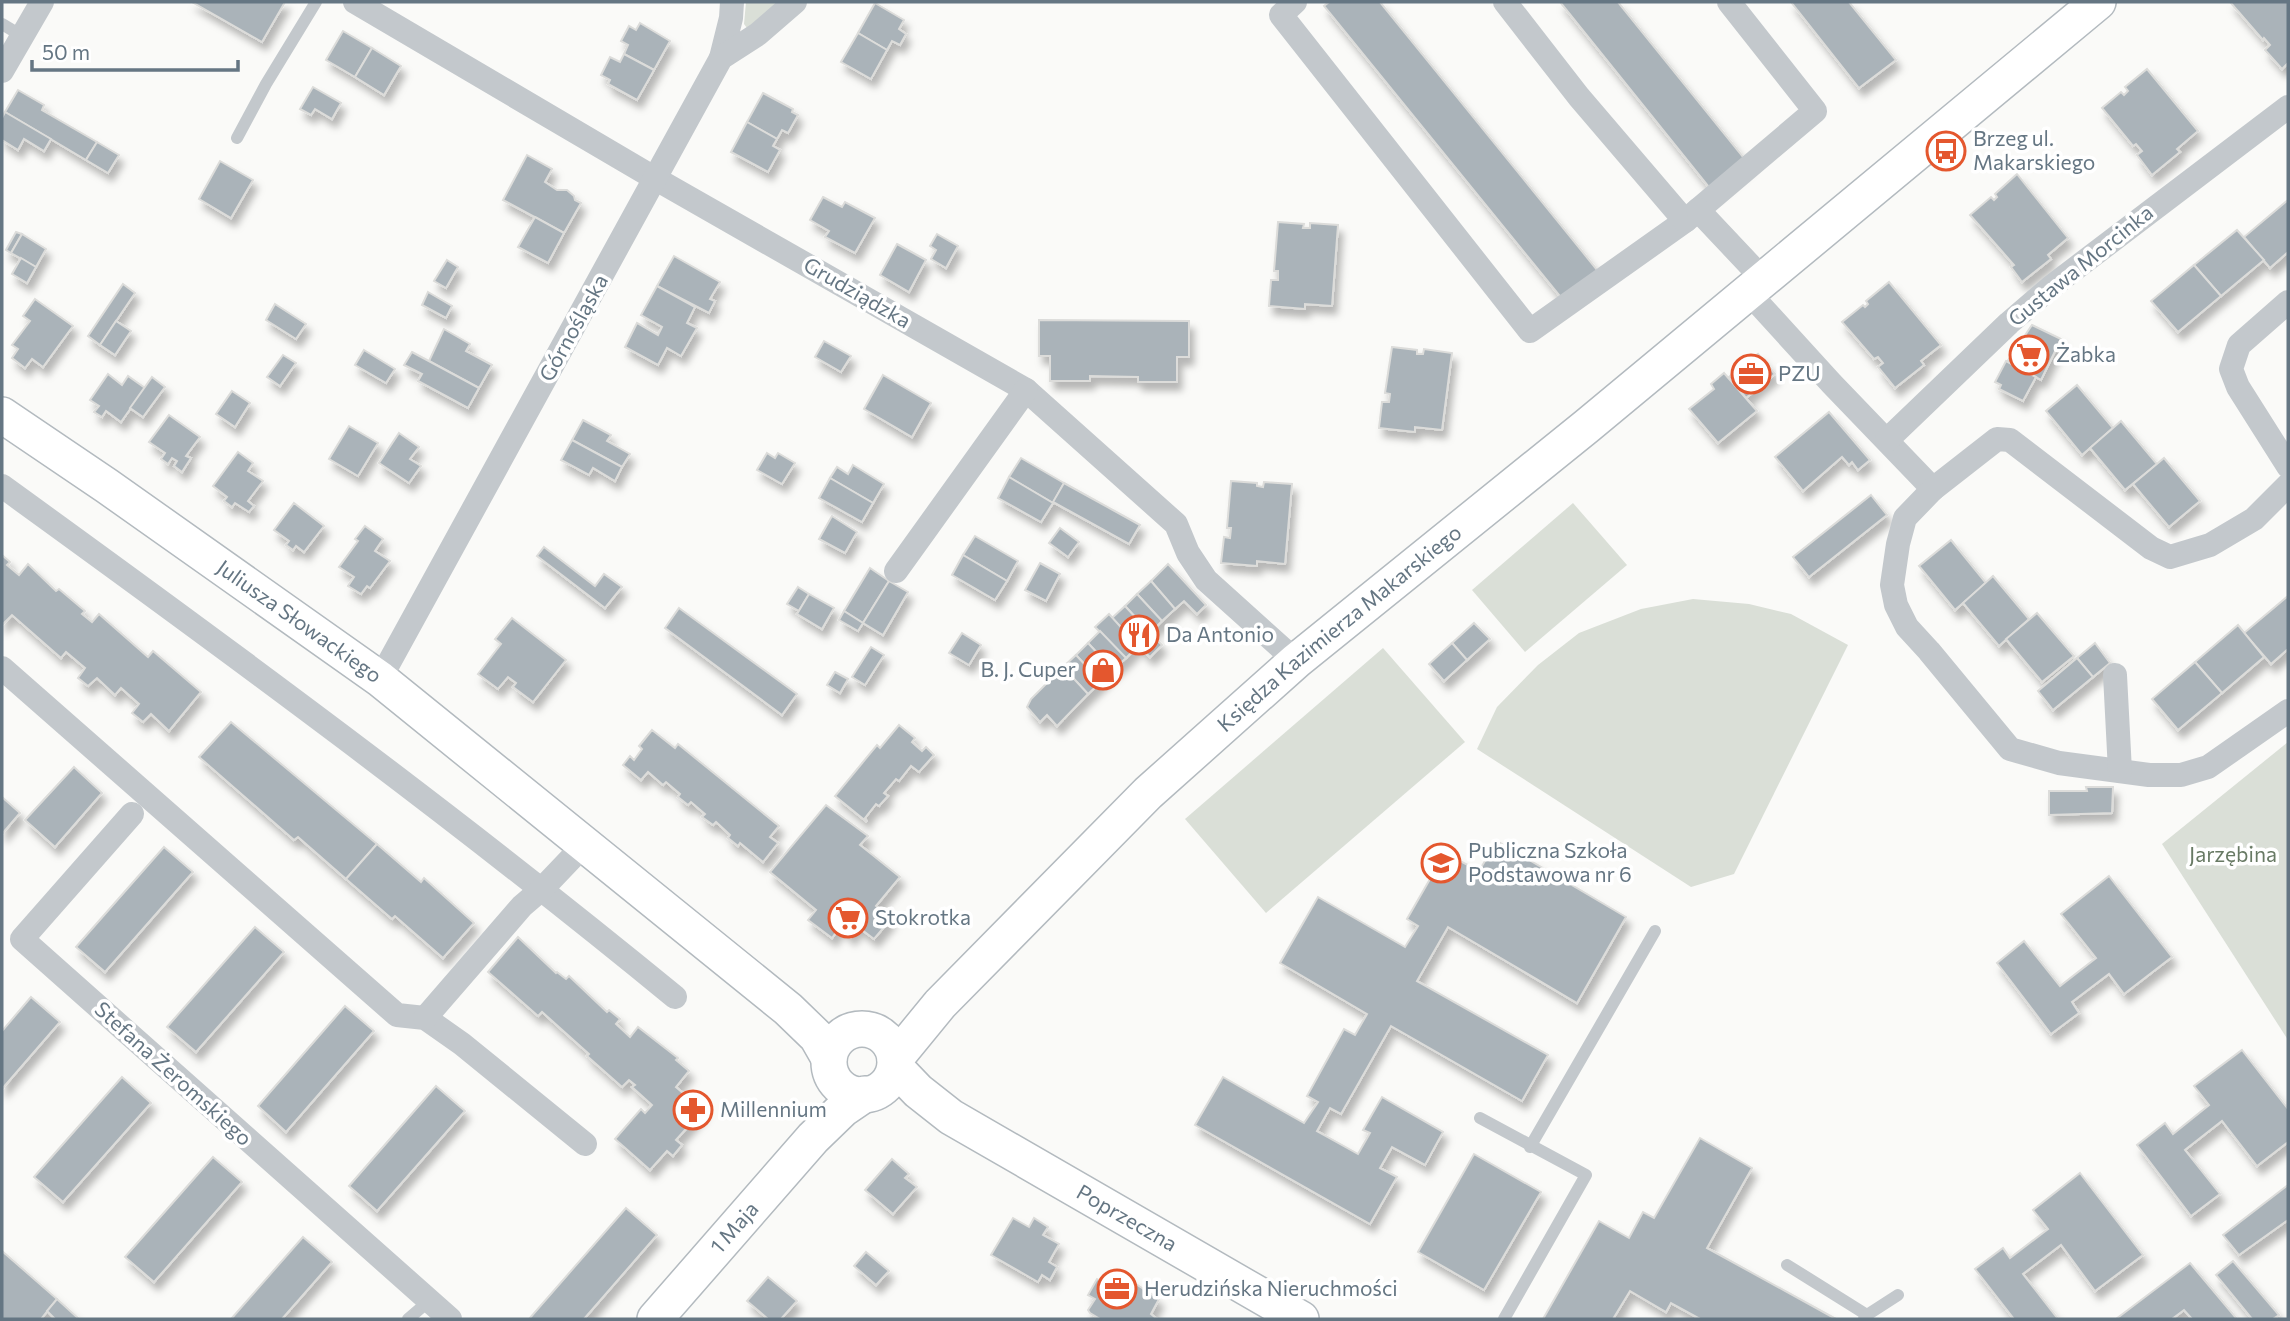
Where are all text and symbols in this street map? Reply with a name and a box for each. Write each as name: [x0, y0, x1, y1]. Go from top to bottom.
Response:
scale bar: [32, 28, 238, 72]
text: 50 m: [42, 39, 90, 64]
place label: Brzeg ul. Makarskiego: [1973, 125, 2095, 174]
bus stop icon: Brzeg ul. Makarskiego: [1925, 130, 1967, 172]
street label: Gustawa Morcinka: [2003, 199, 2157, 331]
street label: Grudziądzka: [800, 251, 916, 332]
street label: Górnośląska: [533, 269, 612, 385]
supermarket icon: Żabka: [2008, 334, 2050, 376]
place label: Żabka: [2056, 341, 2116, 366]
office icon: PZU: [1730, 353, 1772, 395]
place label: PZU: [1778, 360, 1821, 385]
street label: Księdza Kazimierza Makarskiego: [1212, 519, 1466, 736]
street label: Juliusza Słowackiego: [213, 554, 387, 687]
restaurant icon: Da Antonio: [1118, 614, 1160, 656]
place label: Da Antonio: [1166, 621, 1274, 646]
shop icon: B. J. Cuper: [1082, 649, 1124, 691]
place label: B. J. Cuper: [980, 656, 1076, 681]
place label: Publiczna Szkoła Podstawowa nr 6: [1468, 837, 1632, 886]
park label: Jarzębina: [2189, 841, 2277, 866]
school or university icon: Publiczna Szkoła Podstawowa nr 6: [1420, 842, 1462, 884]
supermarket icon: Stokrotka: [827, 897, 869, 939]
place label: Stokrotka: [875, 904, 971, 929]
street label: Stefana Żeromskiego: [90, 996, 258, 1150]
pharmacy icon: Millennium: [672, 1089, 714, 1131]
place label: Millennium: [720, 1096, 827, 1121]
street label: Poprzeczna: [1073, 1178, 1182, 1256]
street label: 1 Maja: [704, 1196, 763, 1258]
office icon: Herudzińska Nieruchmości: [1096, 1268, 1138, 1310]
place label: Herudzińska Nieruchmości: [1144, 1275, 1398, 1300]

